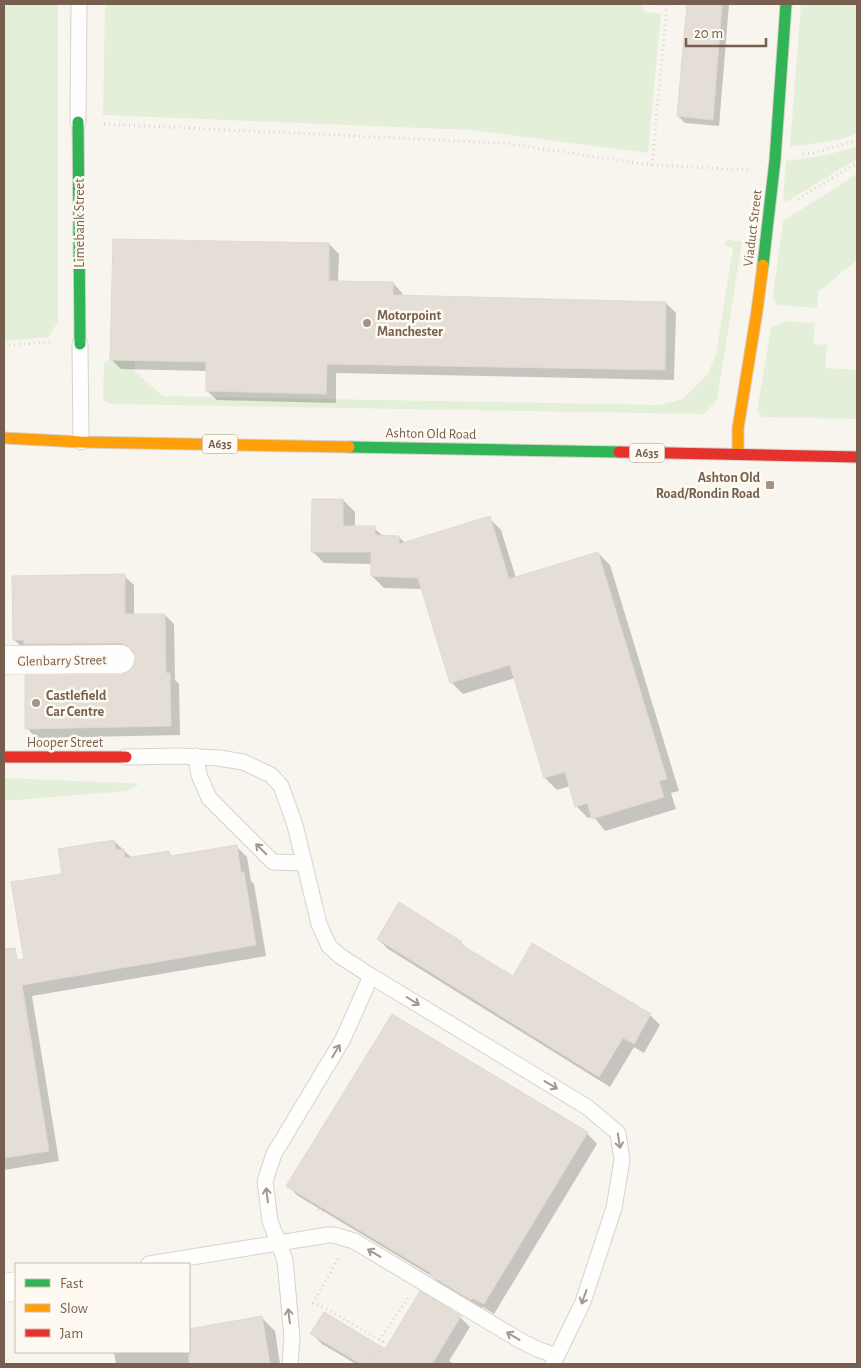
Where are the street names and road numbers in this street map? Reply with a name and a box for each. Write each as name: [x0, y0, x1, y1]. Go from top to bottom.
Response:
street label: Limebank Street: [73, 178, 87, 268]
street label: Viaduct Street: [741, 188, 765, 267]
street label: Ashton Old Road: [385, 426, 477, 442]
road number: A635: [202, 434, 238, 454]
road number: A635: [630, 443, 664, 462]
street label: Glenbarry Street: [17, 653, 107, 669]
street label: Hooper Street: [27, 736, 104, 750]

